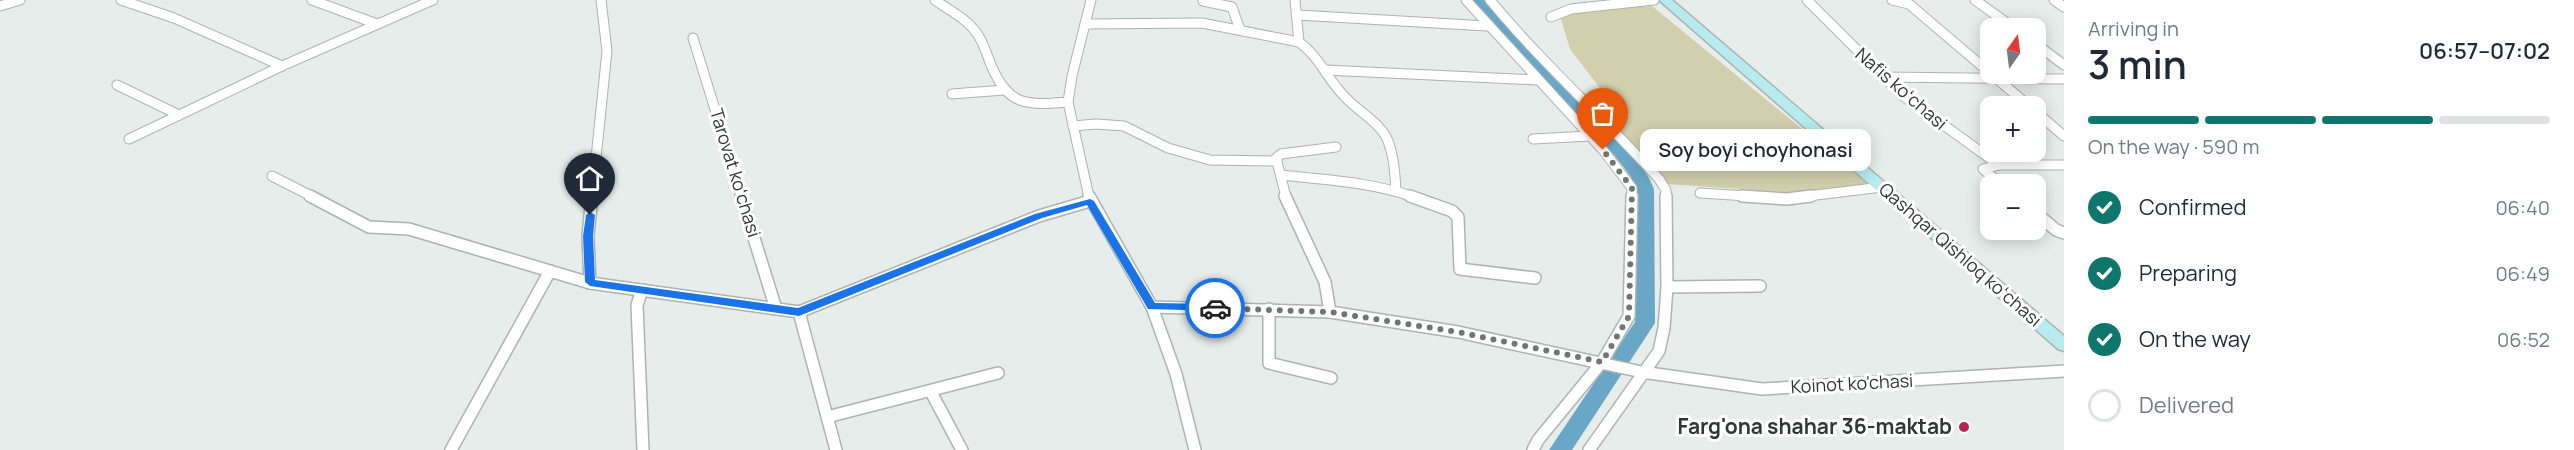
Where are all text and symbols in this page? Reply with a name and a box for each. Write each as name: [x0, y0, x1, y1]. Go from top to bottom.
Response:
text: Arriving in: [2088, 15, 2179, 42]
north arrow: [1980, 18, 2046, 84]
map controls: [1980, 18, 2046, 240]
text: 06:57–07:02: [2419, 36, 2550, 66]
text: 3 min: [2088, 37, 2187, 91]
street label: Nafis koʻchasi: [1851, 42, 1953, 135]
pin: [1577, 88, 1628, 150]
button: +: [1980, 96, 2046, 162]
icon: bag: [1586, 97, 1619, 130]
street label: Tarovat koʻchasi: [705, 106, 767, 240]
callout: Soy boyi choyhonasi: [1639, 129, 1870, 171]
text: On the way · 590 m: [2088, 133, 2259, 160]
text: Soy boyi choyhonasi: [1658, 136, 1853, 163]
pin: [564, 153, 615, 215]
icon: home: [573, 162, 606, 195]
button: −: [1980, 174, 2046, 240]
street label: Qashqar Qishloq koʻchasi: [1874, 177, 2047, 332]
icon: check: [2088, 191, 2121, 224]
text: Confirmed: [2139, 192, 2247, 222]
text: 06:40: [2495, 194, 2550, 221]
icon: check: [2088, 257, 2121, 290]
text: Preparing: [2139, 258, 2237, 288]
text: 06:49: [2495, 260, 2550, 287]
courier: [1185, 278, 1245, 338]
icon: car: [1199, 292, 1232, 325]
icon: check: [2088, 323, 2121, 356]
text: On the way: [2139, 324, 2251, 354]
text: 06:52: [2497, 326, 2550, 353]
street label: Koinot ko'chasi: [1790, 368, 1914, 398]
text: Delivered: [2139, 390, 2234, 420]
place label: Farg'ona shahar 36-maktab: [1677, 412, 1952, 440]
marker: Farg'ona shahar 36-maktab: [1957, 420, 1971, 434]

